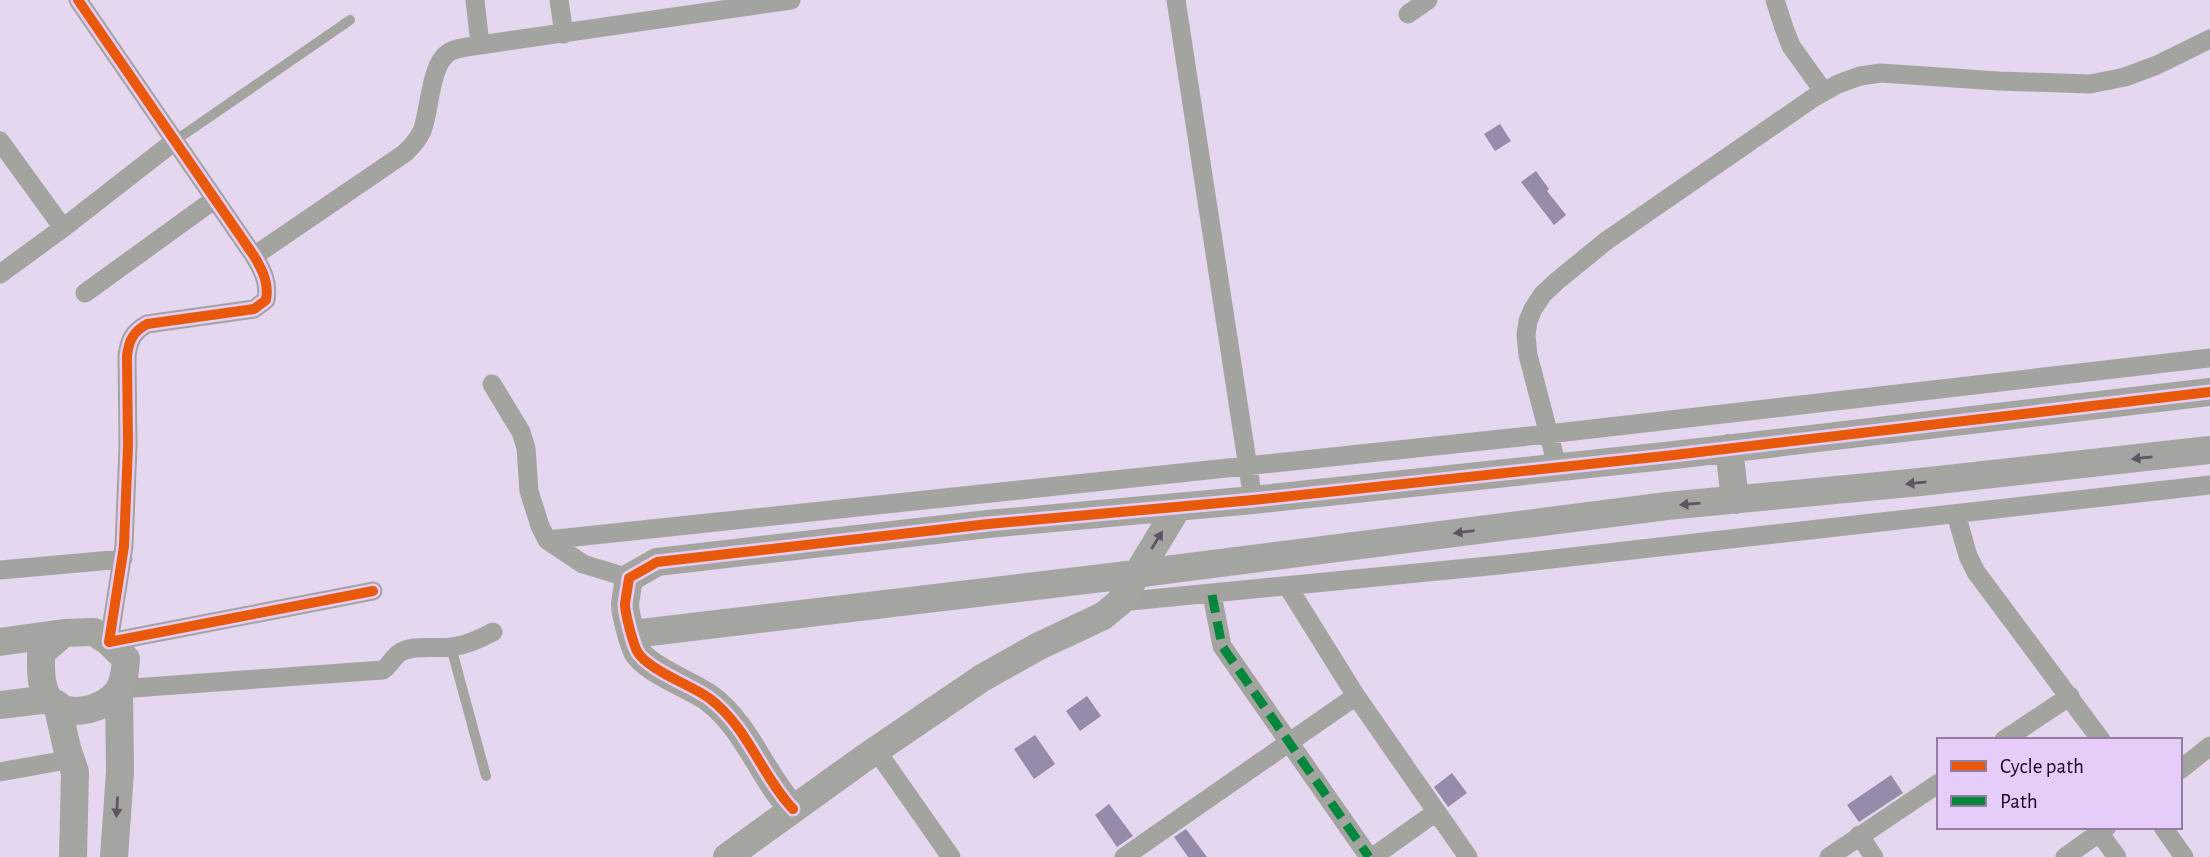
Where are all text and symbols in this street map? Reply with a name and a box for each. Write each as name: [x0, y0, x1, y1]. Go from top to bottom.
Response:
one-way arrow: [2131, 452, 2153, 463]
one-way arrow: [1905, 477, 1927, 488]
one-way arrow: [1678, 499, 1700, 510]
one-way arrow: [1453, 527, 1475, 538]
one-way arrow: [1151, 531, 1164, 550]
legend: [1937, 738, 2182, 829]
text: Cycle path: [2000, 756, 2084, 777]
text: Path: [2000, 791, 2038, 812]
one-way arrow: [112, 796, 123, 818]

